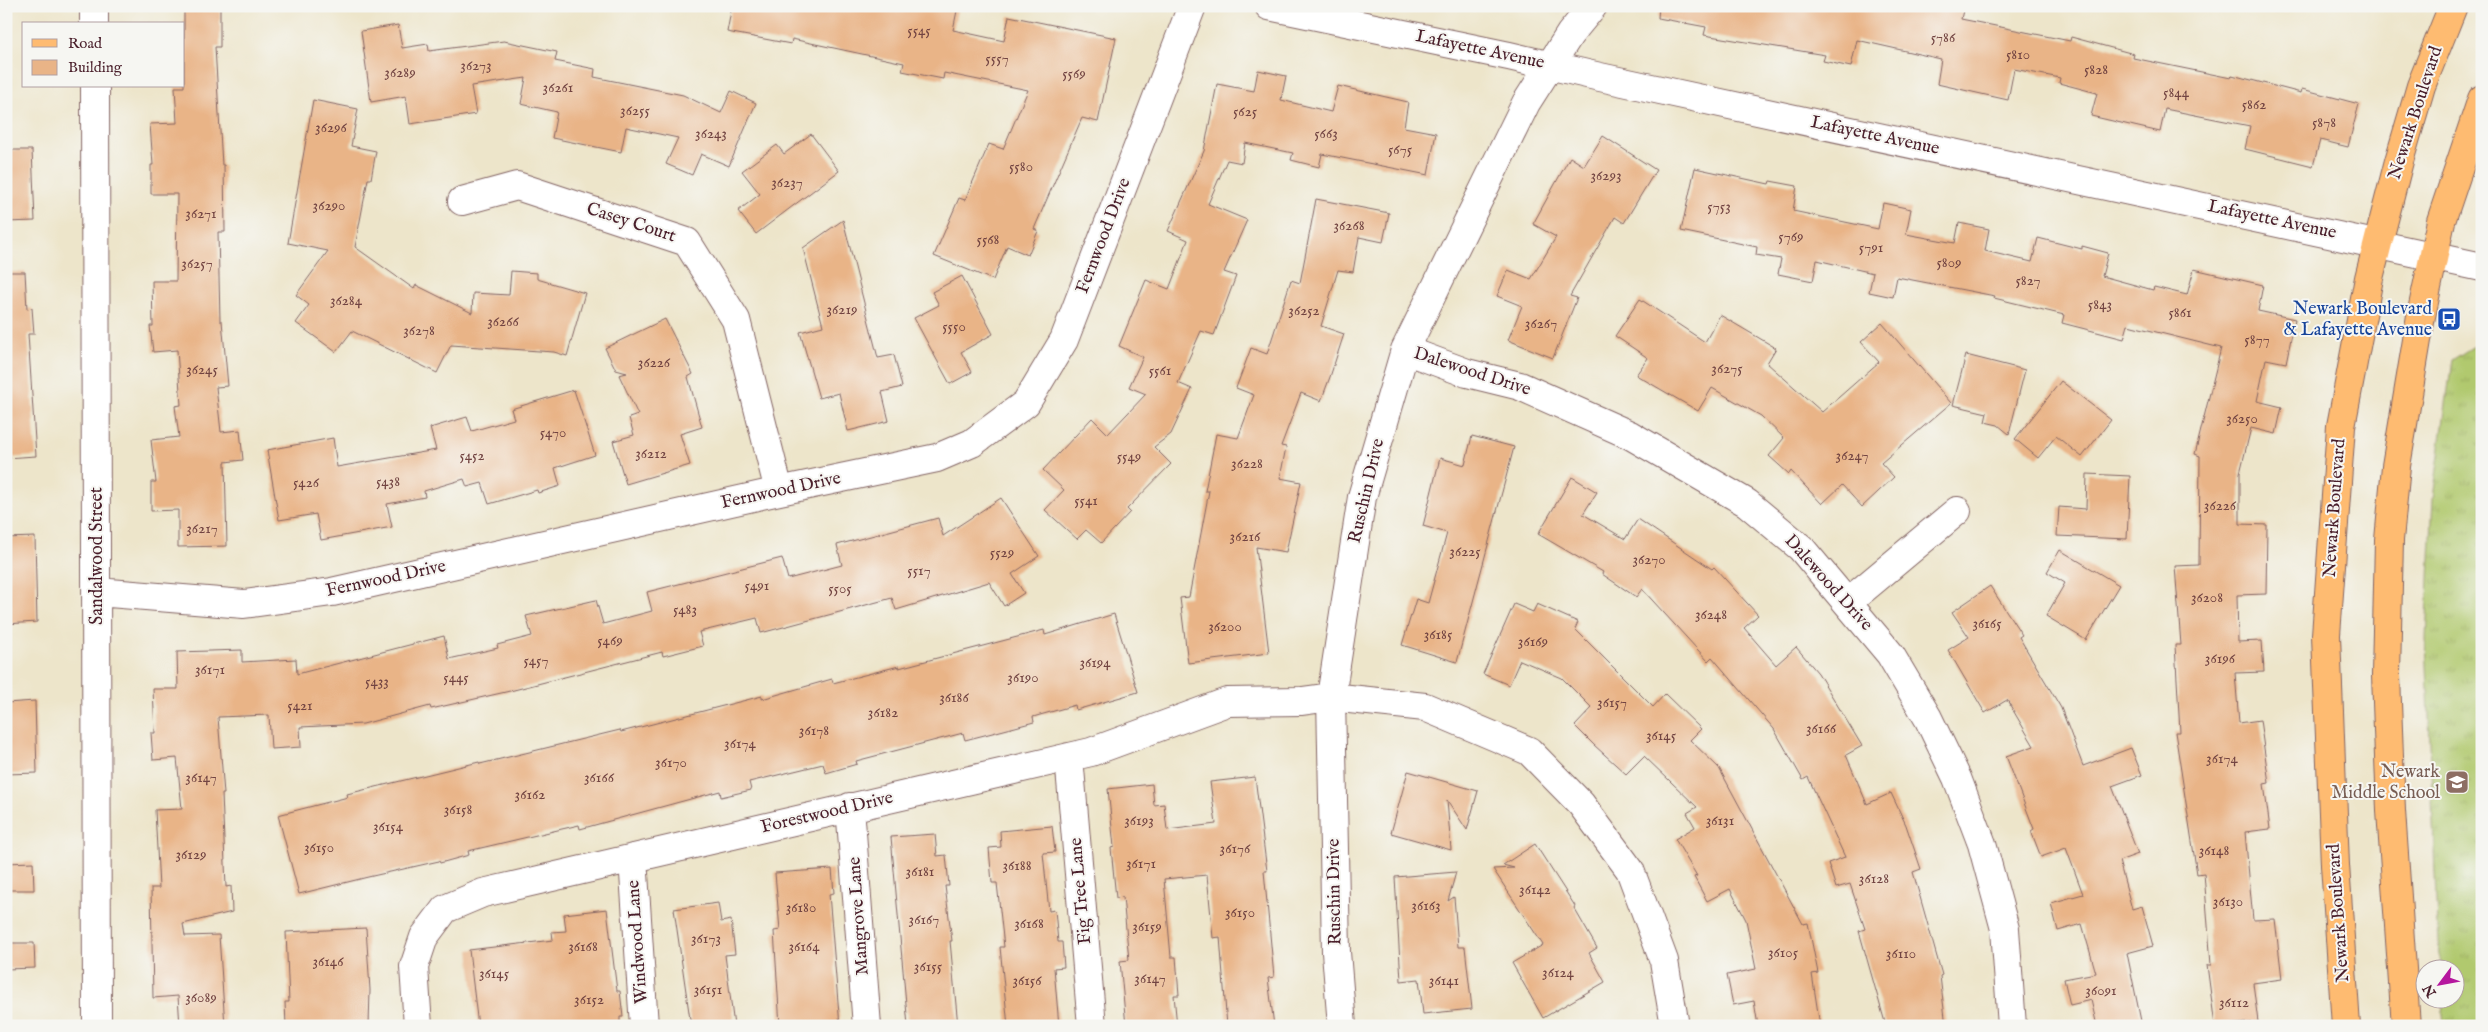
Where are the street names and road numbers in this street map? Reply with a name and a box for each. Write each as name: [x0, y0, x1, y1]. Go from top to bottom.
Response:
street label: Lafayette Avenue: [1413, 25, 1547, 75]
street label: Newark Boulevard: [2384, 43, 2449, 183]
street label: Lafayette Avenue: [1808, 111, 1942, 161]
street label: Fernwood Drive: [1071, 175, 1137, 297]
street label: Lafayette Avenue: [2205, 195, 2339, 245]
street label: Casey Court: [583, 198, 679, 248]
street label: Dalewood Drive: [1410, 342, 1534, 402]
street label: Ruschin Drive: [1344, 436, 1390, 546]
street label: Newark Boulevard: [2319, 437, 2351, 578]
street label: Fernwood Drive: [719, 467, 843, 515]
street label: Sandalwood Street: [86, 487, 109, 625]
street label: Dalewood Drive: [1779, 530, 1877, 636]
street label: Fernwood Drive: [324, 555, 448, 603]
street label: Forestwood Drive: [759, 787, 895, 839]
street label: Fig Tree Lane: [1065, 837, 1097, 945]
street label: Ruschin Drive: [1323, 838, 1347, 946]
street label: Newark Boulevard: [2323, 842, 2355, 983]
street label: Mangrove Lane: [843, 856, 875, 976]
street label: Windwood Lane: [622, 879, 654, 1005]

